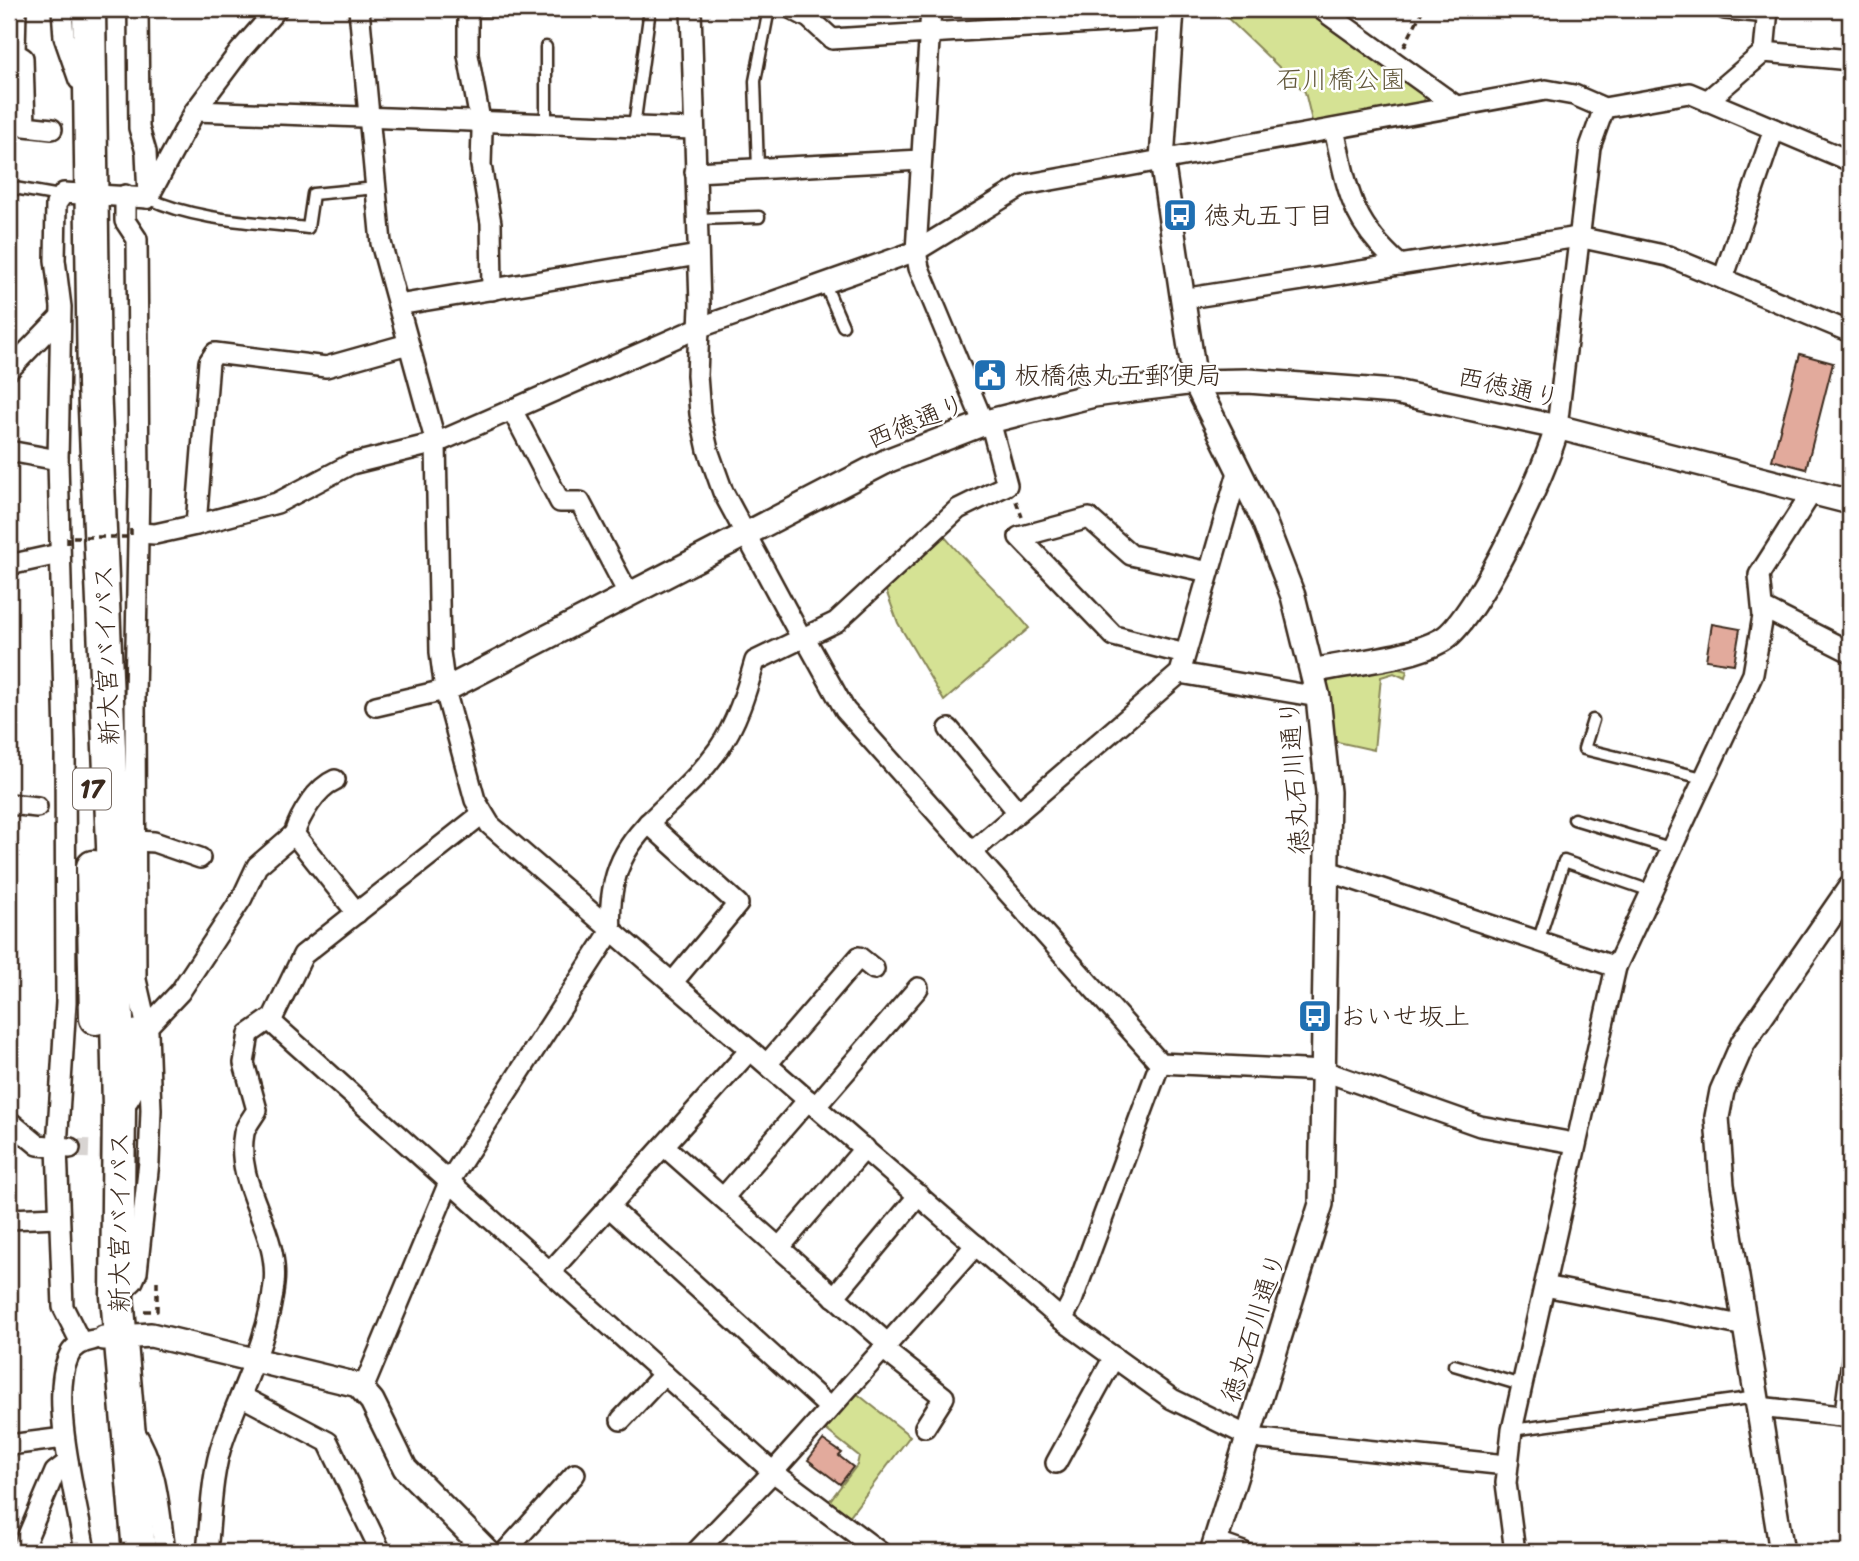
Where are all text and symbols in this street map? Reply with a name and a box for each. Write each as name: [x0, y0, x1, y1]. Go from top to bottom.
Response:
park label: 石川橋公園: [1276, 56, 1406, 102]
place label: 徳丸五丁目: [1204, 192, 1334, 238]
bus stop icon: 徳丸五丁目: [1161, 196, 1199, 234]
place label: 板橋徳丸五郵便局: [1014, 352, 1222, 398]
street label: 西徳通り: [1453, 353, 1565, 421]
public building icon: 板橋徳丸五郵便局: [971, 356, 1009, 394]
street label: 西徳通り: [859, 380, 973, 462]
street label: 新大宮バイパス: [80, 564, 132, 746]
street label: 徳丸石川通り: [1266, 698, 1322, 856]
road number: 17: [73, 768, 111, 810]
place label: おいせ坂上: [1340, 993, 1470, 1039]
bus stop icon: おいせ坂上: [1296, 997, 1334, 1035]
street label: 新大宮バイパス: [96, 1131, 142, 1313]
street label: 徳丸石川通り: [1207, 1246, 1299, 1408]

